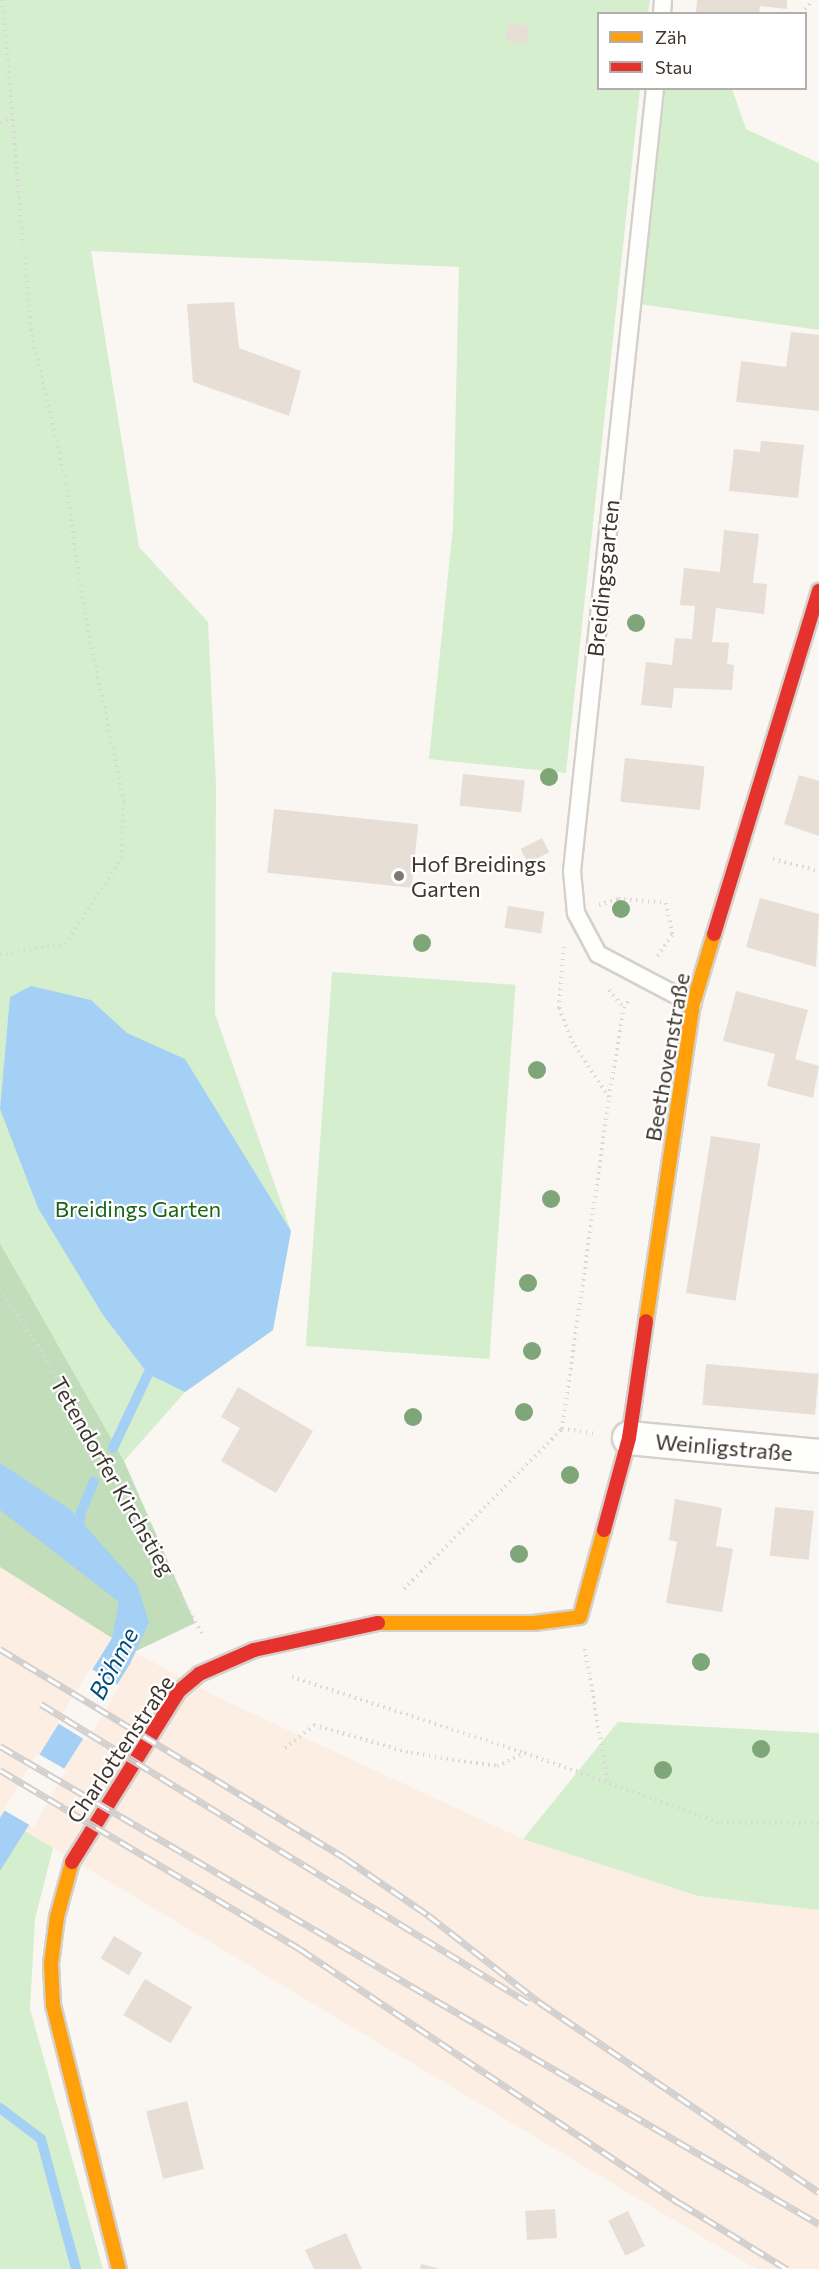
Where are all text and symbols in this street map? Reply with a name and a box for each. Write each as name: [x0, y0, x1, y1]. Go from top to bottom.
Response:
legend: [597, 12, 807, 90]
text: Zäh: [655, 26, 687, 48]
text: Stau: [655, 56, 692, 78]
street label: Breidingsgarten: [582, 498, 624, 658]
place label: Hof Breidings Garten: [411, 850, 546, 902]
marker: Hof Breidings Garten: [392, 869, 406, 883]
street label: Beethovenstraße: [639, 971, 695, 1143]
park label: Breidings Garten: [55, 1196, 221, 1222]
street label: Tetendorfer Kirchstieg: [45, 1372, 181, 1580]
street label: Weinligstraße: [654, 1428, 794, 1466]
water label: Böhme: [82, 1622, 144, 1704]
street label: Charlottenstraße: [61, 1670, 179, 1828]

